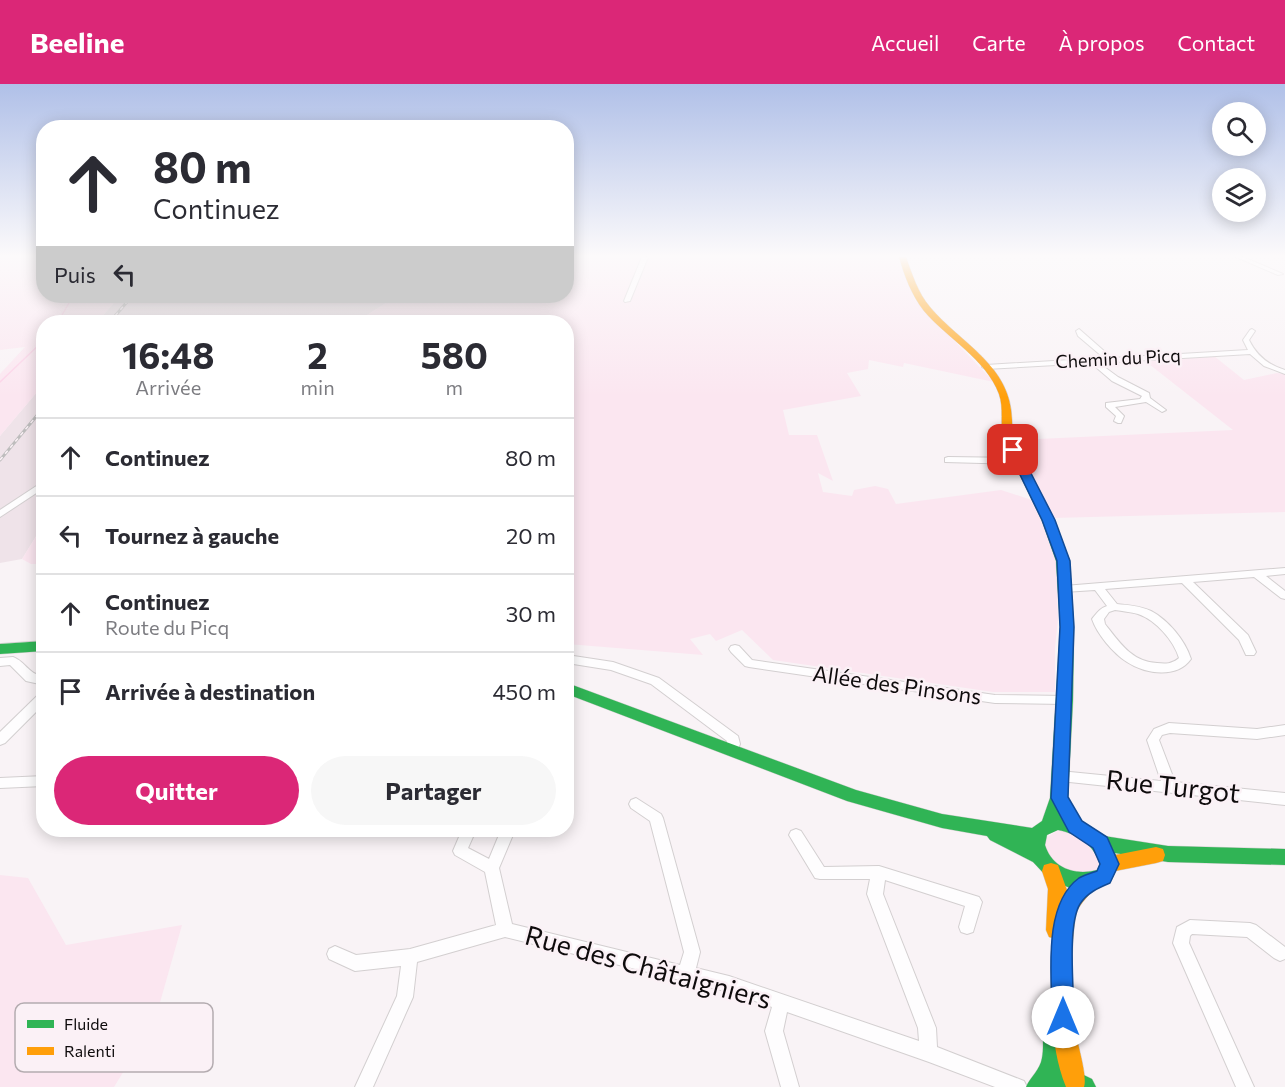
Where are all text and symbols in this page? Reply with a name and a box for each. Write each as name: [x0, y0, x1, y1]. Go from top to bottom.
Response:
text: Beeline: [30, 25, 124, 59]
text: Accueil: [871, 30, 939, 55]
text: Carte: [972, 30, 1026, 55]
text: À propos: [1059, 30, 1144, 55]
text: Contact: [1177, 30, 1255, 55]
map controls: [1212, 102, 1266, 222]
button: search: [1212, 102, 1266, 156]
text: 80 m: [153, 140, 252, 192]
icon: ahead: [54, 144, 132, 222]
button: layers: [1212, 168, 1266, 222]
text: Continuez: [153, 192, 279, 225]
icon: left: [108, 258, 141, 291]
text: Puis: [54, 261, 96, 288]
text: 16:48: [122, 332, 214, 376]
text: 2: [307, 332, 328, 376]
text: 580: [421, 332, 488, 376]
street label: Chemin du Picq: [1055, 344, 1181, 372]
text: Arrivée: [135, 375, 201, 399]
text: min: [301, 375, 335, 399]
text: m: [446, 375, 463, 399]
pin: [987, 424, 1038, 475]
icon: arrive: [996, 433, 1029, 466]
icon: ahead: [54, 441, 87, 474]
text: Continuez: [105, 444, 210, 471]
text: 80 m: [505, 444, 556, 471]
icon: left: [54, 519, 87, 552]
text: Tournez à gauche: [105, 522, 279, 549]
text: 20 m: [506, 522, 556, 549]
text: Continuez: [105, 588, 210, 615]
icon: ahead: [54, 597, 87, 630]
text: 30 m: [506, 600, 556, 627]
text: Route du Picq: [105, 615, 229, 639]
street label: Allée des Pinsons: [811, 659, 983, 710]
icon: arrive: [54, 675, 87, 708]
text: Arrivée à destination: [105, 678, 315, 705]
text: 450 m: [492, 678, 556, 705]
button: Quitter: [54, 756, 299, 825]
button: Partager: [311, 756, 556, 825]
street label: Rue Turgot: [1104, 762, 1242, 809]
street label: Rue des Châtaigniers: [522, 918, 775, 1015]
position arrow: [1031, 985, 1095, 1049]
legend: [15, 1003, 213, 1072]
text: Fluide: [64, 1014, 108, 1033]
text: Ralenti: [64, 1041, 115, 1060]

